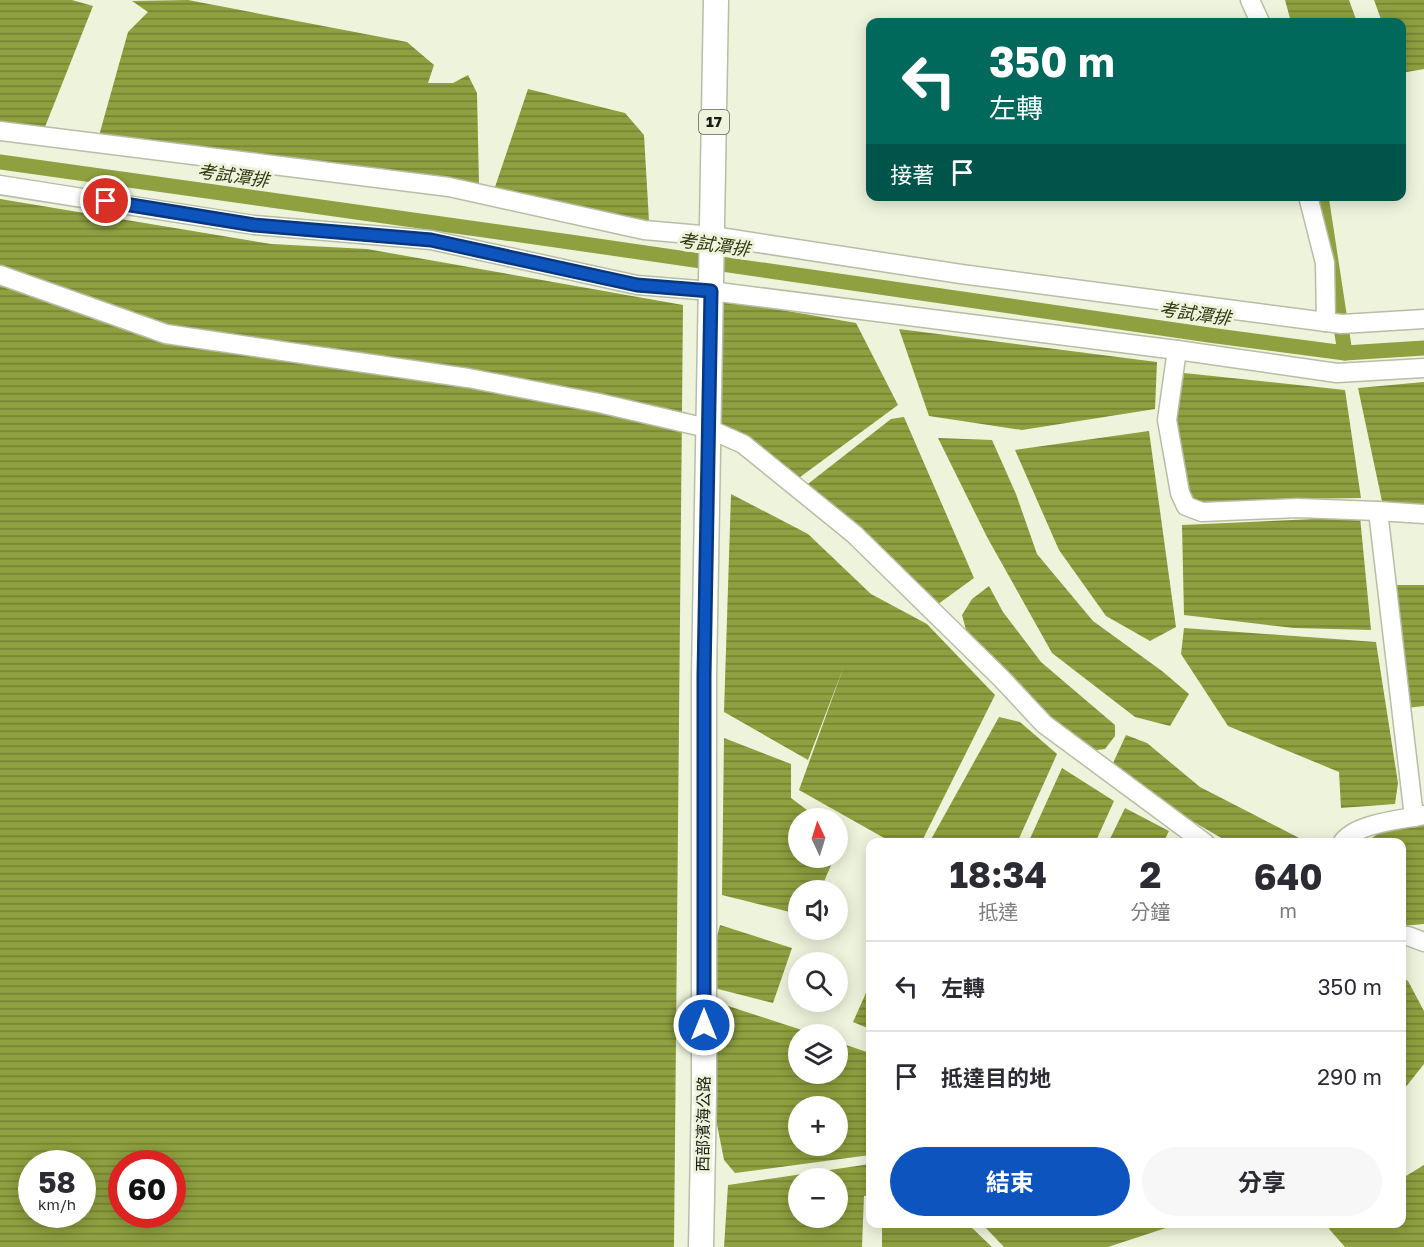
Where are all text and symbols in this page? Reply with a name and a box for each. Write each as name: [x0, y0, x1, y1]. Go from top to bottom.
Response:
text: 350 m: [989, 36, 1115, 86]
icon: left: [890, 42, 968, 120]
text: 左轉: [989, 92, 1043, 124]
road number: 17: [699, 110, 729, 134]
icon: arrive: [946, 156, 979, 189]
water label: 考試潭排: [196, 159, 272, 191]
text: 接著: [890, 161, 934, 188]
pin: [80, 175, 131, 226]
icon: arrive: [89, 184, 122, 217]
water label: 考試潭排: [677, 228, 753, 260]
water label: 考試潭排: [1158, 297, 1234, 329]
north arrow: [788, 808, 848, 868]
map controls: [788, 808, 848, 1228]
text: 18:34: [949, 853, 1047, 896]
text: 2: [1139, 853, 1161, 896]
text: 640: [1254, 855, 1323, 898]
button: sound: [788, 880, 848, 940]
text: m: [1279, 898, 1297, 922]
text: 抵達: [978, 899, 1018, 923]
text: 分鐘: [1130, 899, 1170, 923]
button: search: [788, 952, 848, 1012]
icon: left: [890, 970, 923, 1003]
text: 350 m: [1318, 973, 1382, 1000]
text: 左轉: [941, 974, 985, 1001]
position arrow: [672, 993, 736, 1057]
button: layers: [788, 1024, 848, 1084]
icon: arrive: [890, 1060, 923, 1093]
text: 290 m: [1317, 1063, 1382, 1090]
text: 抵達目的地: [941, 1064, 1051, 1091]
street label: 西部濱海公路: [692, 1076, 714, 1172]
button: +: [788, 1096, 848, 1156]
button: 結束: [890, 1147, 1130, 1216]
button: 分享: [1142, 1147, 1382, 1216]
speed limit sign: 60: [108, 1150, 186, 1228]
text: 58: [38, 1164, 76, 1200]
button: −: [788, 1168, 848, 1228]
text: km/h: [38, 1195, 76, 1213]

